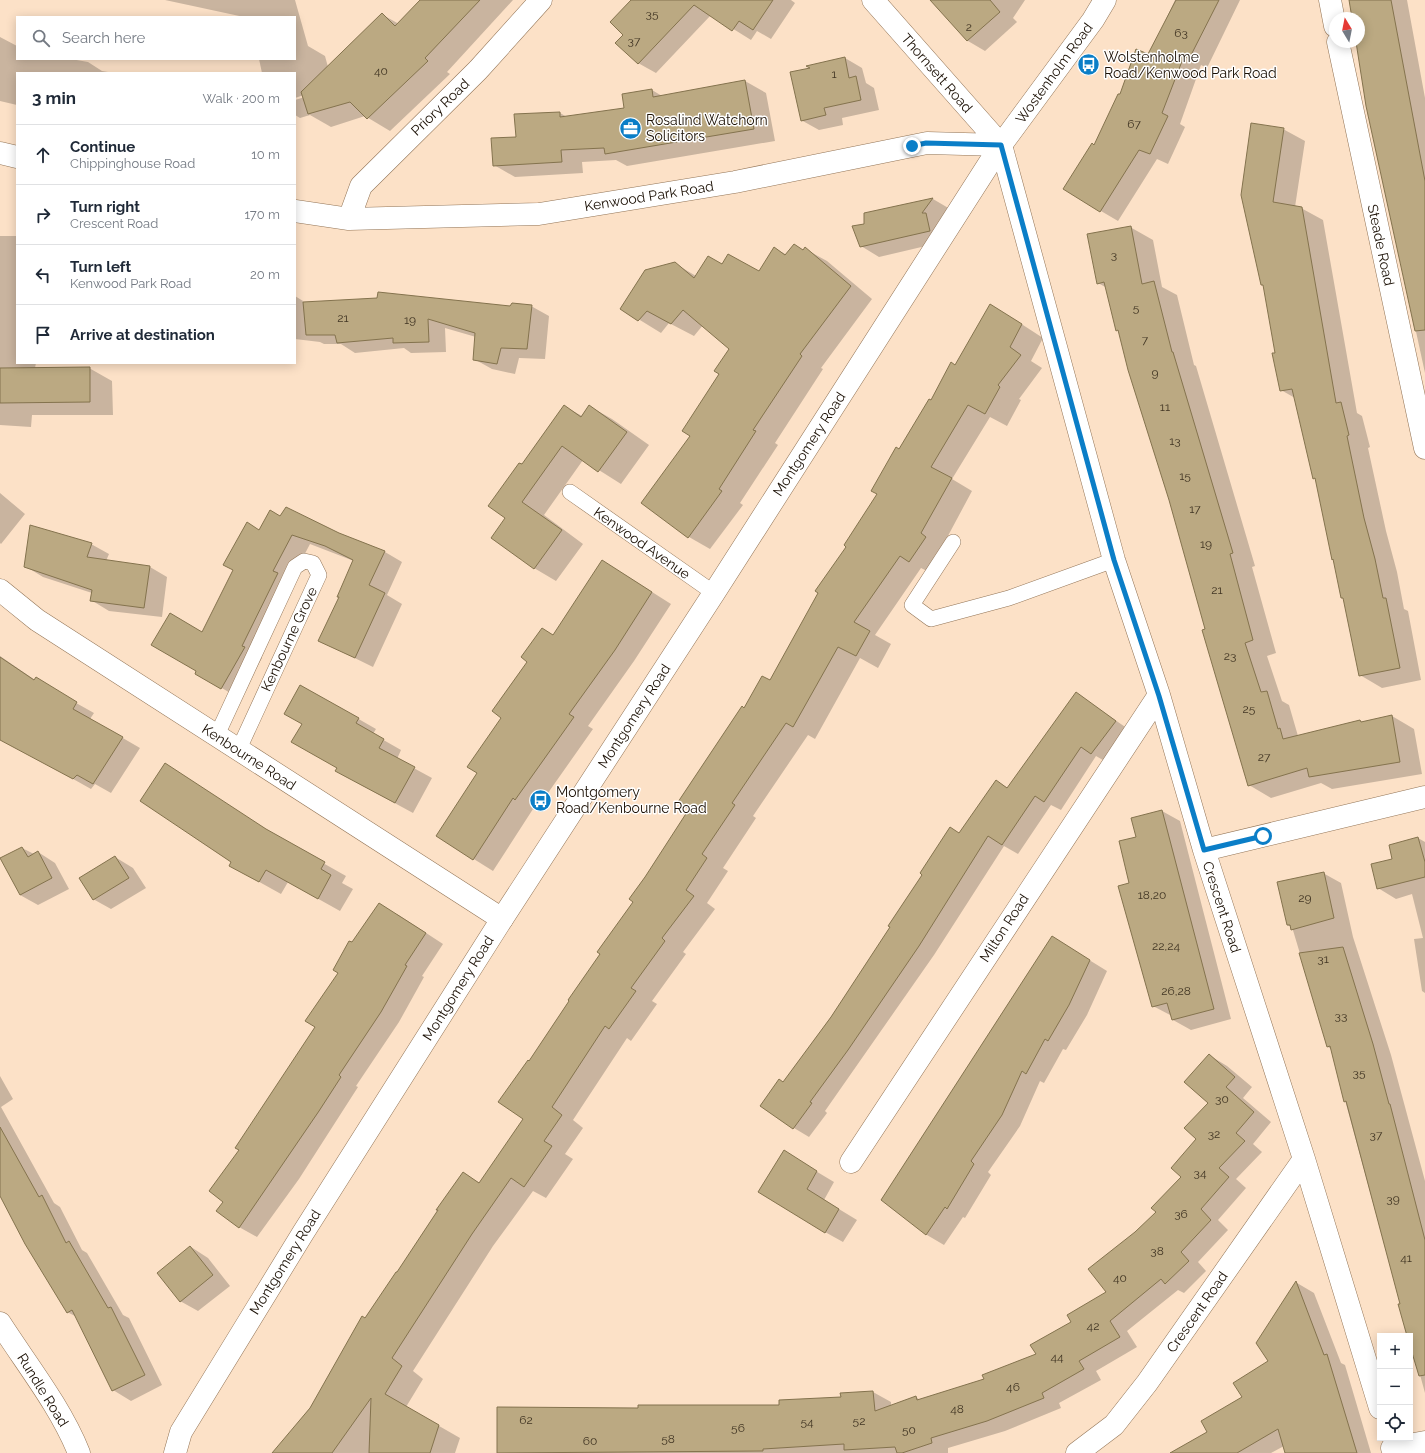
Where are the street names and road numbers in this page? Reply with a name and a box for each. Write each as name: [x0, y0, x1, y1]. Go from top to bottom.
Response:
street label: Wostenholm Road: [1012, 20, 1096, 126]
street label: Thornsett Road: [898, 30, 976, 116]
street label: Priory Road: [408, 75, 472, 139]
street label: Kenwood Park Road: [583, 178, 715, 214]
street label: Steade Road: [1365, 203, 1397, 287]
street label: Montgomery Road: [769, 389, 849, 499]
street label: Kenwood Avenue: [591, 504, 693, 582]
street label: Kenbourne Grove: [258, 584, 320, 694]
street label: Montgomery Road: [594, 661, 674, 771]
street label: Kenbourne Road: [199, 721, 299, 793]
street label: Crescent Road: [1200, 859, 1244, 955]
street label: Milton Road: [976, 891, 1032, 965]
street label: Montgomery Road: [419, 933, 497, 1043]
street label: Montgomery Road: [246, 1207, 324, 1317]
street label: Crescent Road: [1163, 1268, 1231, 1356]
street label: Rundle Road: [14, 1350, 72, 1430]

